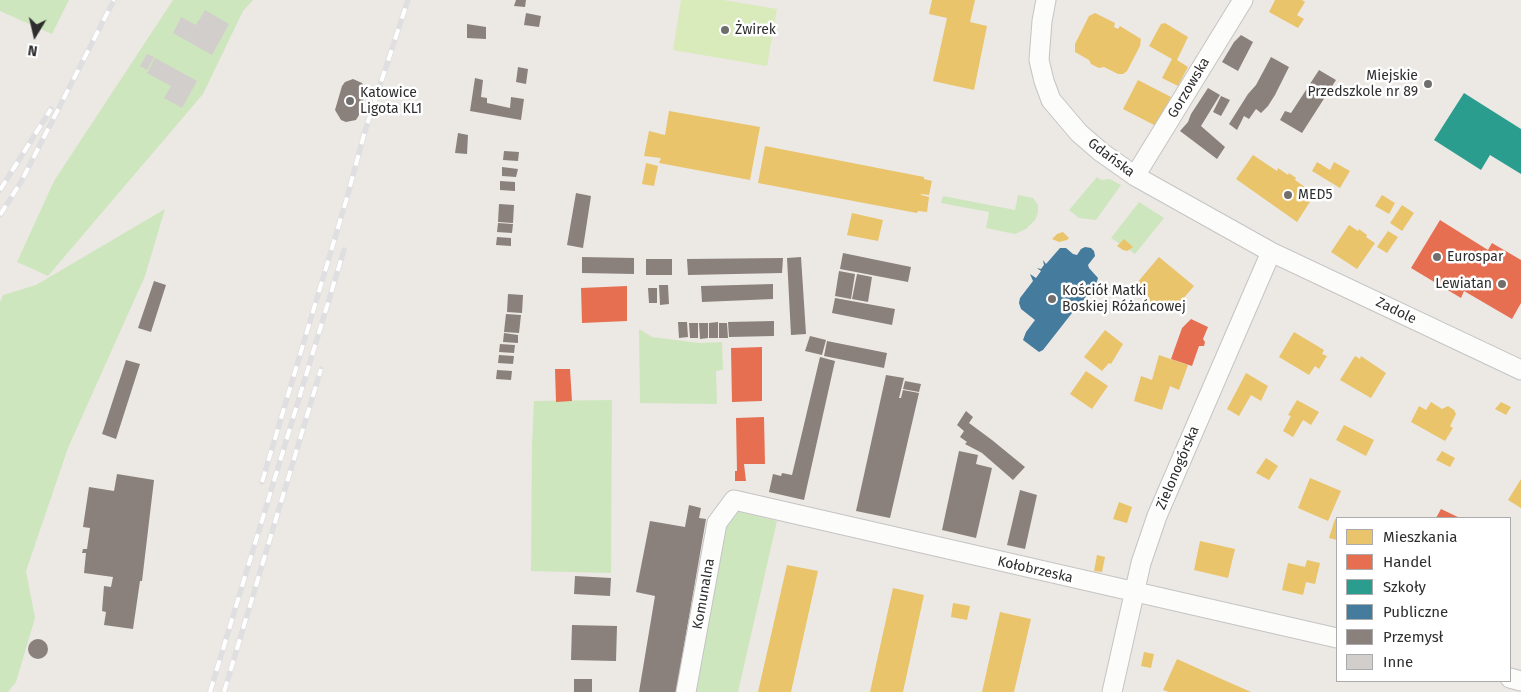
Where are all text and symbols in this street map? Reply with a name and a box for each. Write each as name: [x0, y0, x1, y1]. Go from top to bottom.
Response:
north arrow: [10, 10, 60, 60]
place label: Żwirek: [735, 22, 776, 38]
marker: Żwirek: [719, 24, 731, 36]
text: N: [27, 41, 39, 59]
street label: Gorzowska: [1164, 55, 1214, 121]
place label: Miejskie Przedszkole nr 89: [1307, 68, 1418, 100]
marker: Miejskie Przedszkole nr 89: [1422, 78, 1434, 90]
place label: Katowice Ligota KL1: [360, 85, 422, 118]
marker: Katowice Ligota KL1: [344, 95, 356, 107]
street label: Gdańska: [1084, 135, 1138, 181]
place label: MED5: [1298, 187, 1332, 203]
marker: MED5: [1282, 189, 1294, 201]
place label: Eurospar: [1447, 249, 1503, 265]
marker: Eurospar: [1431, 251, 1443, 263]
place label: Lewiatan: [1435, 276, 1492, 292]
marker: Lewiatan: [1496, 278, 1508, 290]
place label: Kościół Matki Boskiej Różańcowej: [1062, 283, 1186, 316]
marker: Kościół Matki Boskiej Różańcowej: [1046, 293, 1058, 305]
street label: Zadole: [1373, 294, 1419, 328]
street label: Zielonogórska: [1153, 424, 1203, 512]
legend: [1336, 517, 1511, 682]
text: Mieszkania: [1383, 528, 1457, 546]
street label: Kołobrzeska: [996, 553, 1074, 587]
text: Handel: [1383, 553, 1432, 571]
street label: Komunalna: [689, 557, 719, 631]
text: Szkoły: [1383, 578, 1426, 596]
text: Publiczne: [1383, 603, 1448, 621]
text: Przemysł: [1383, 628, 1443, 646]
text: Inne: [1383, 653, 1413, 671]

